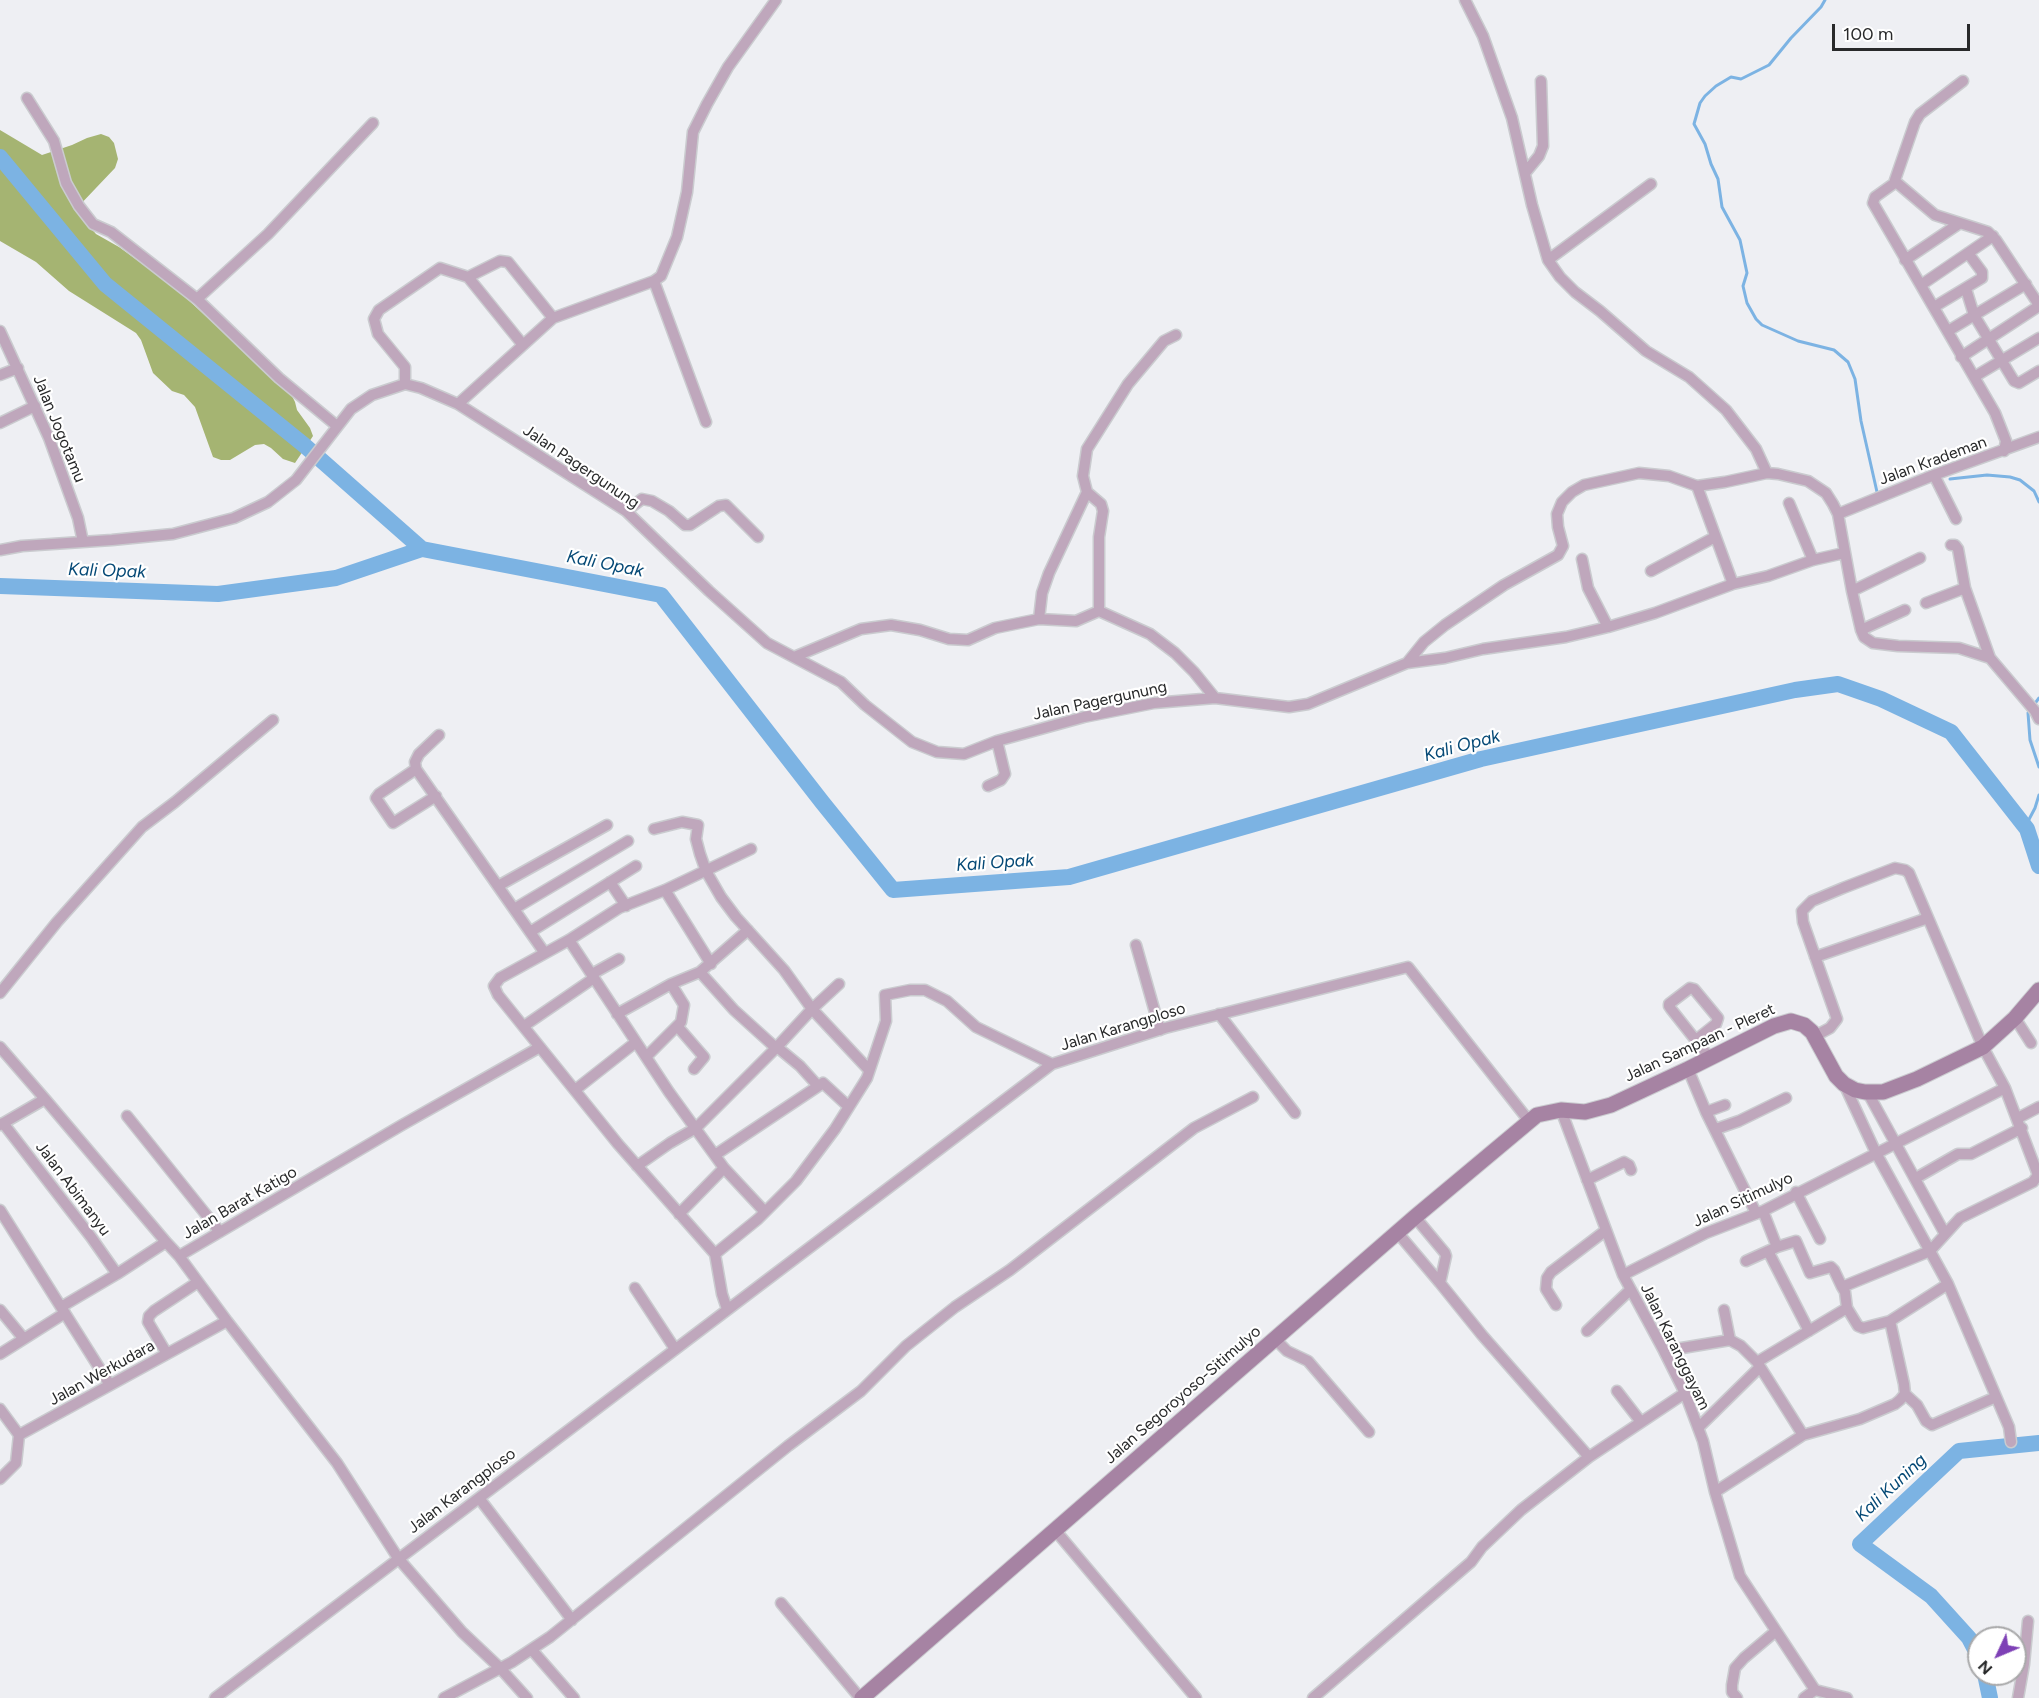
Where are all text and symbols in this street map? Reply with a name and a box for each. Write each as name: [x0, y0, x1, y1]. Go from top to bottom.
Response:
scale bar: [1835, 12, 1973, 50]
text: 100 m: [1843, 23, 1893, 45]
street label: Jalan Jogotamu: [29, 373, 89, 485]
street label: Jalan Pagergunung: [519, 421, 643, 513]
street label: Jalan Krademan: [1877, 433, 1989, 489]
water label: Kali Opak: [565, 546, 645, 582]
water label: Kali Opak: [68, 559, 146, 583]
street label: Jalan Pagergunung: [1031, 677, 1169, 725]
water label: Kali Opak: [1422, 725, 1502, 767]
water label: Kali Opak: [955, 850, 1035, 876]
street label: Jalan Karangploso: [1058, 999, 1188, 1055]
street label: Jalan Sampaan - Pleret: [1622, 1000, 1778, 1086]
street label: Jalan Abimanyu: [31, 1138, 115, 1240]
street label: Jalan Barat Katigo: [179, 1163, 301, 1243]
street label: Jalan Sitimulyo: [1690, 1169, 1796, 1231]
street label: Jalan Karanggayam: [1636, 1281, 1714, 1413]
street label: Jalan Segoroyoso-Sitimulyo: [1101, 1322, 1265, 1468]
street label: Jalan Werkudara: [46, 1336, 158, 1410]
street label: Jalan Karangploso: [404, 1444, 520, 1538]
water label: Kali Kuning: [1851, 1449, 1931, 1527]
north arrow: [1967, 1626, 2027, 1686]
text: N: [1974, 1656, 1996, 1679]

